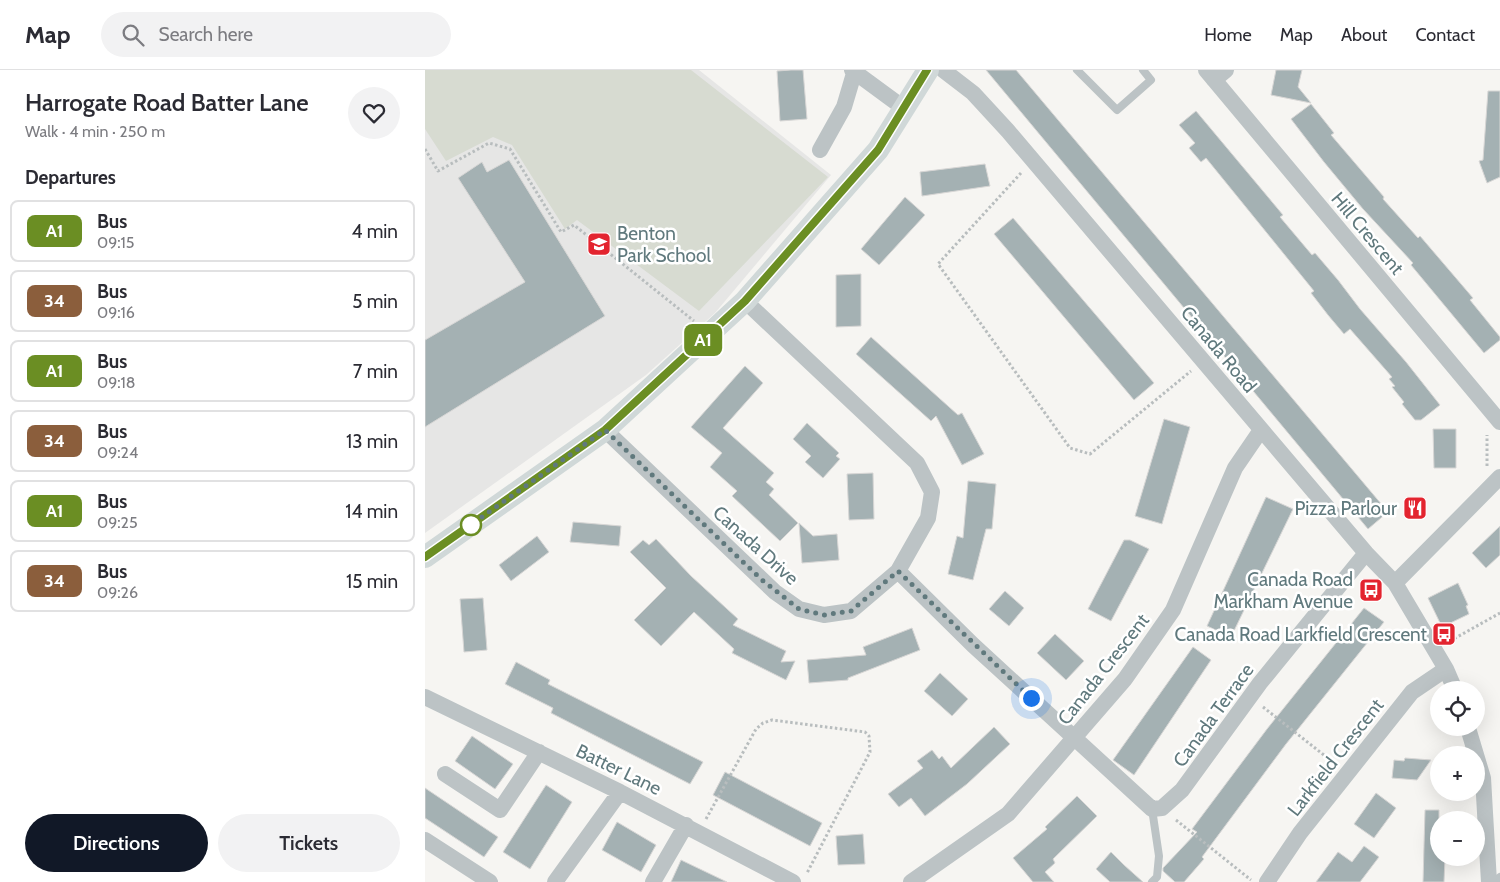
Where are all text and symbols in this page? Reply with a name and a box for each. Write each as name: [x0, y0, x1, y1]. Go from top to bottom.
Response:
search box: [101, 12, 451, 57]
text: Map: [25, 20, 71, 49]
icon: search: [119, 21, 147, 49]
text: Search here: [159, 23, 253, 46]
text: Home: [1204, 24, 1252, 46]
text: Map: [1280, 24, 1313, 46]
text: About: [1341, 24, 1387, 46]
text: Contact: [1415, 24, 1475, 46]
button: heart: [348, 87, 400, 139]
text: Harrogate Road Batter Lane: [25, 88, 309, 117]
text: Walk · 4 min · 250 m: [25, 122, 165, 141]
text: Departures: [25, 166, 116, 189]
street label: Hill Crescent: [1326, 187, 1409, 280]
text: Bus: [97, 210, 127, 233]
text: A1: [46, 220, 63, 242]
text: 4 min: [351, 220, 398, 243]
place label: Benton Park School: [617, 222, 711, 267]
school or university icon: Benton Park School: [586, 231, 612, 257]
text: 09:15: [97, 233, 134, 252]
text: Bus: [97, 280, 127, 303]
text: 34: [44, 290, 65, 312]
text: 5 min: [352, 290, 398, 313]
street label: Canada Road: [1176, 301, 1261, 397]
text: 09:16: [97, 303, 135, 322]
line badge: A1: [681, 324, 725, 356]
text: A1: [694, 329, 712, 351]
text: Bus: [97, 350, 127, 373]
text: A1: [46, 360, 63, 382]
text: 7 min: [353, 360, 398, 383]
text: 09:18: [97, 373, 136, 392]
text: Bus: [97, 420, 127, 443]
text: 34: [44, 430, 65, 452]
text: 13 min: [346, 430, 398, 453]
text: 09:24: [97, 443, 138, 462]
text: Bus: [97, 490, 127, 513]
restaurant icon: Pizza Parlour: [1402, 495, 1428, 521]
place label: Pizza Parlour: [1294, 497, 1397, 520]
text: A1: [46, 500, 63, 522]
text: 14 min: [345, 500, 398, 523]
street label: Canada Drive: [708, 501, 803, 590]
text: 09:25: [97, 513, 138, 532]
unlabelled marker: [460, 514, 482, 536]
text: Bus: [97, 560, 127, 583]
place label: Canada Road Markham Avenue: [1213, 568, 1353, 613]
text: 34: [44, 570, 65, 592]
text: 15 min: [346, 570, 398, 593]
bus stop icon: Canada Road Markham Avenue: [1358, 577, 1384, 603]
text: 09:26: [97, 583, 138, 602]
street label: Canada Crescent: [1053, 609, 1154, 729]
bus stop icon: Canada Road Larkfield Crescent: [1431, 621, 1457, 647]
place label: Canada Road Larkfield Crescent: [1175, 623, 1428, 646]
street label: Canada Terrace: [1168, 659, 1259, 771]
map controls: [1430, 681, 1485, 866]
button: locate: [1430, 681, 1485, 736]
your location: [1019, 686, 1044, 711]
street label: Larkfield Crescent: [1282, 694, 1389, 821]
street label: Batter Lane: [572, 739, 665, 800]
button: +: [1430, 746, 1485, 801]
button: −: [1430, 811, 1485, 866]
button: Directions: [25, 814, 208, 872]
button: Tickets: [218, 814, 400, 872]

